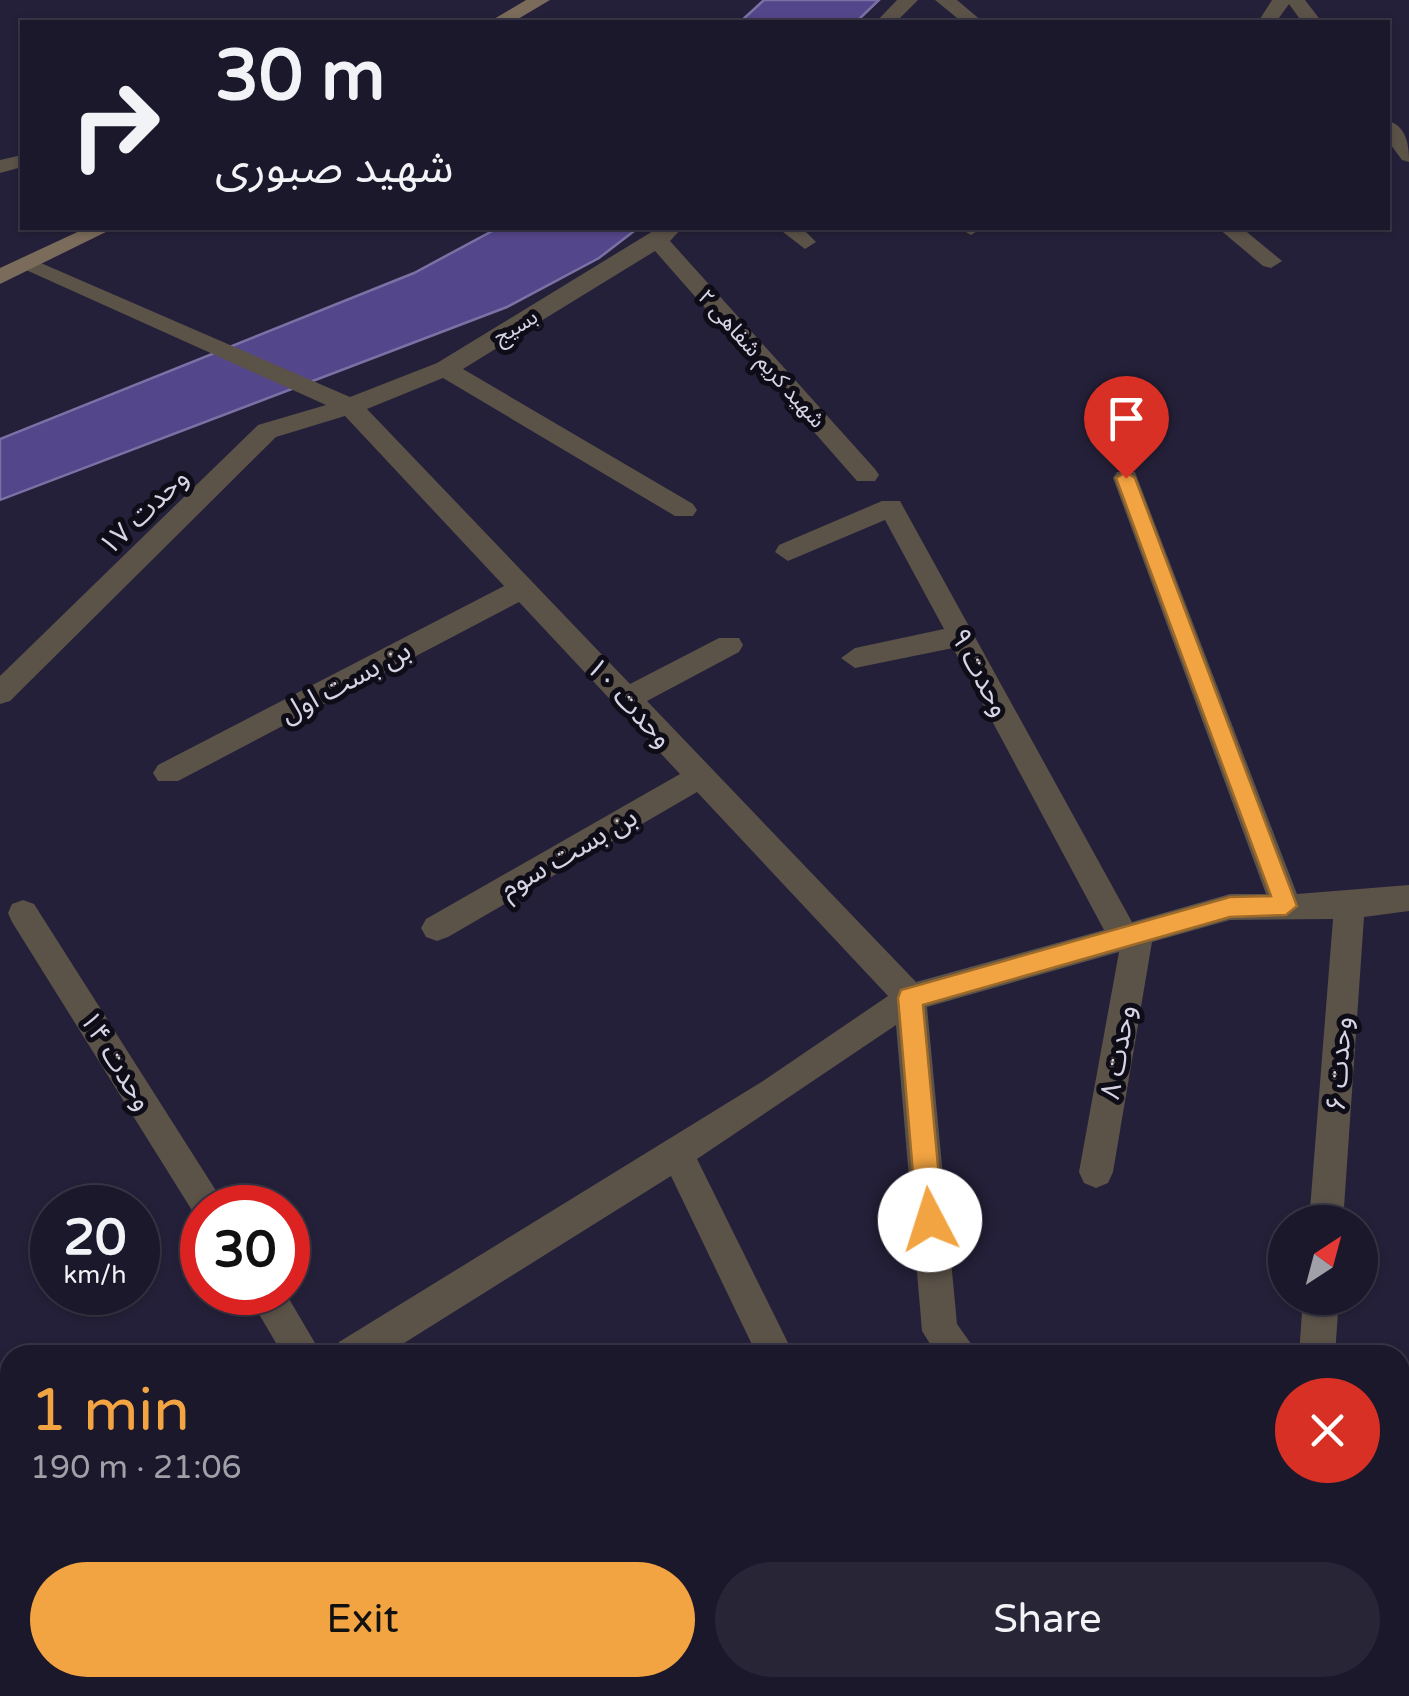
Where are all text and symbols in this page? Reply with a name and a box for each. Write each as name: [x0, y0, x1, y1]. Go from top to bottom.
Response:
text: 30 m: [215, 35, 385, 119]
icon: right: [50, 60, 180, 190]
text: شهید صبوری: [215, 141, 454, 195]
street label: شهید کریم شفاهی ۲: [690, 284, 830, 435]
street label: بسیج: [489, 304, 544, 353]
pin: [1084, 376, 1169, 479]
icon: arrive: [1099, 391, 1154, 446]
street label: وحدت ۱۷: [92, 461, 195, 563]
street label: وحدت ۹: [943, 623, 1017, 722]
street label: بن بست اول: [274, 633, 417, 730]
street label: وحدت ۱۰: [579, 650, 680, 755]
street label: بن بست سوم: [494, 800, 645, 908]
street label: وحدت ۸: [1093, 1002, 1143, 1102]
street label: وحدت ۱۴: [72, 1004, 160, 1117]
street label: وحدت ۶: [1319, 1015, 1359, 1113]
position arrow: [878, 1168, 982, 1272]
speed limit sign: 30: [180, 1185, 310, 1315]
north arrow: [1268, 1205, 1378, 1315]
map controls: [1268, 1205, 1378, 1315]
text: 20: [64, 1208, 126, 1268]
text: km/h: [64, 1260, 126, 1290]
text: 1 min: [30, 1375, 190, 1447]
button: close: [1275, 1378, 1380, 1483]
text: 190 m · 21:06: [30, 1449, 242, 1487]
button: Exit: [30, 1562, 695, 1677]
button: Share: [715, 1562, 1380, 1677]

